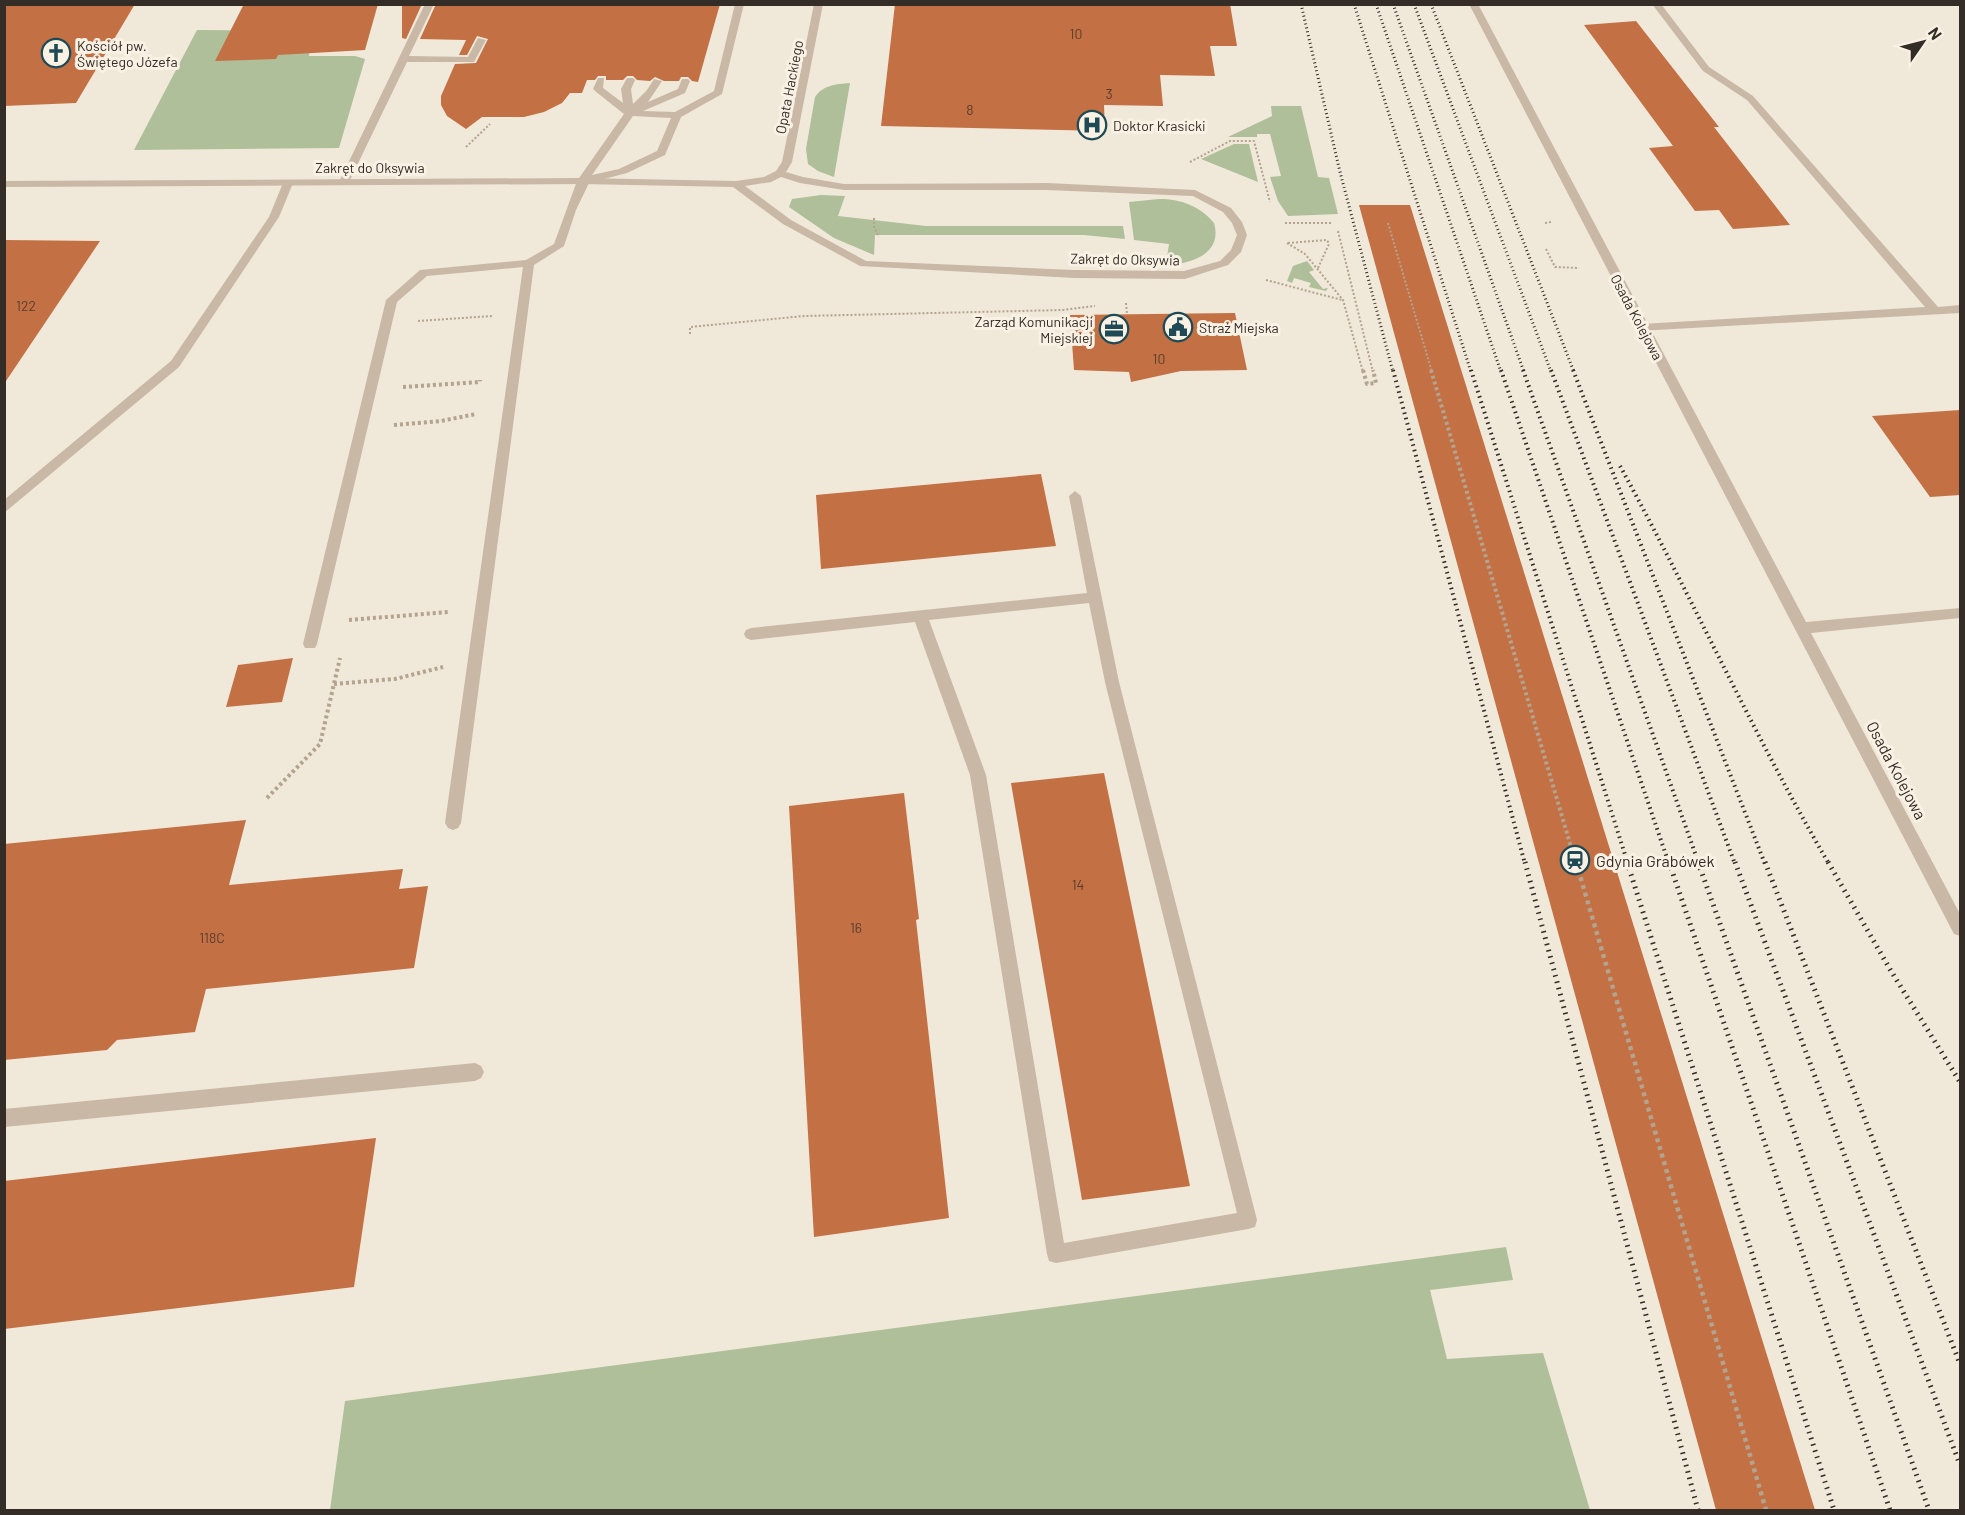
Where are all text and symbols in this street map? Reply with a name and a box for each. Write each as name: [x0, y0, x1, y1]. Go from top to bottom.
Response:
north arrow: [1893, 12, 1953, 72]
text: N: [1925, 23, 1947, 43]
house number: 10: [1070, 25, 1082, 42]
church icon: Kościół pw. Świętego Józefa: [40, 37, 72, 69]
place label: Kościół pw. Świętego Józefa: [77, 37, 178, 70]
street label: Opata Hackiego: [772, 39, 806, 135]
house number: 3: [1105, 85, 1113, 102]
house number: 8: [966, 101, 974, 118]
hospital icon: Doktor Krasicki: [1076, 109, 1108, 141]
place label: Doktor Krasicki: [1113, 117, 1206, 134]
street label: Zakręt do Oksywia: [315, 159, 425, 176]
street label: Zakręt do Oksywia: [1070, 250, 1180, 268]
street label: Osada Kolejowa: [1607, 271, 1667, 363]
house number: 122: [16, 297, 36, 314]
public building icon: Straż Miejska: [1162, 311, 1194, 343]
place label: Zarząd Komunikacji Miejskiej: [975, 313, 1093, 346]
office icon: Zarząd Komunikacji Miejskiej: [1098, 313, 1130, 345]
place label: Straż Miejska: [1199, 319, 1279, 336]
house number: 10: [1153, 350, 1165, 367]
street label: Osada Kolejowa: [1863, 718, 1931, 822]
station icon: Gdynia Grabówek: [1559, 844, 1591, 876]
place label: Gdynia Grabówek: [1596, 851, 1714, 870]
house number: 14: [1072, 876, 1084, 893]
house number: 16: [850, 919, 862, 936]
house number: 118C: [199, 929, 225, 946]

